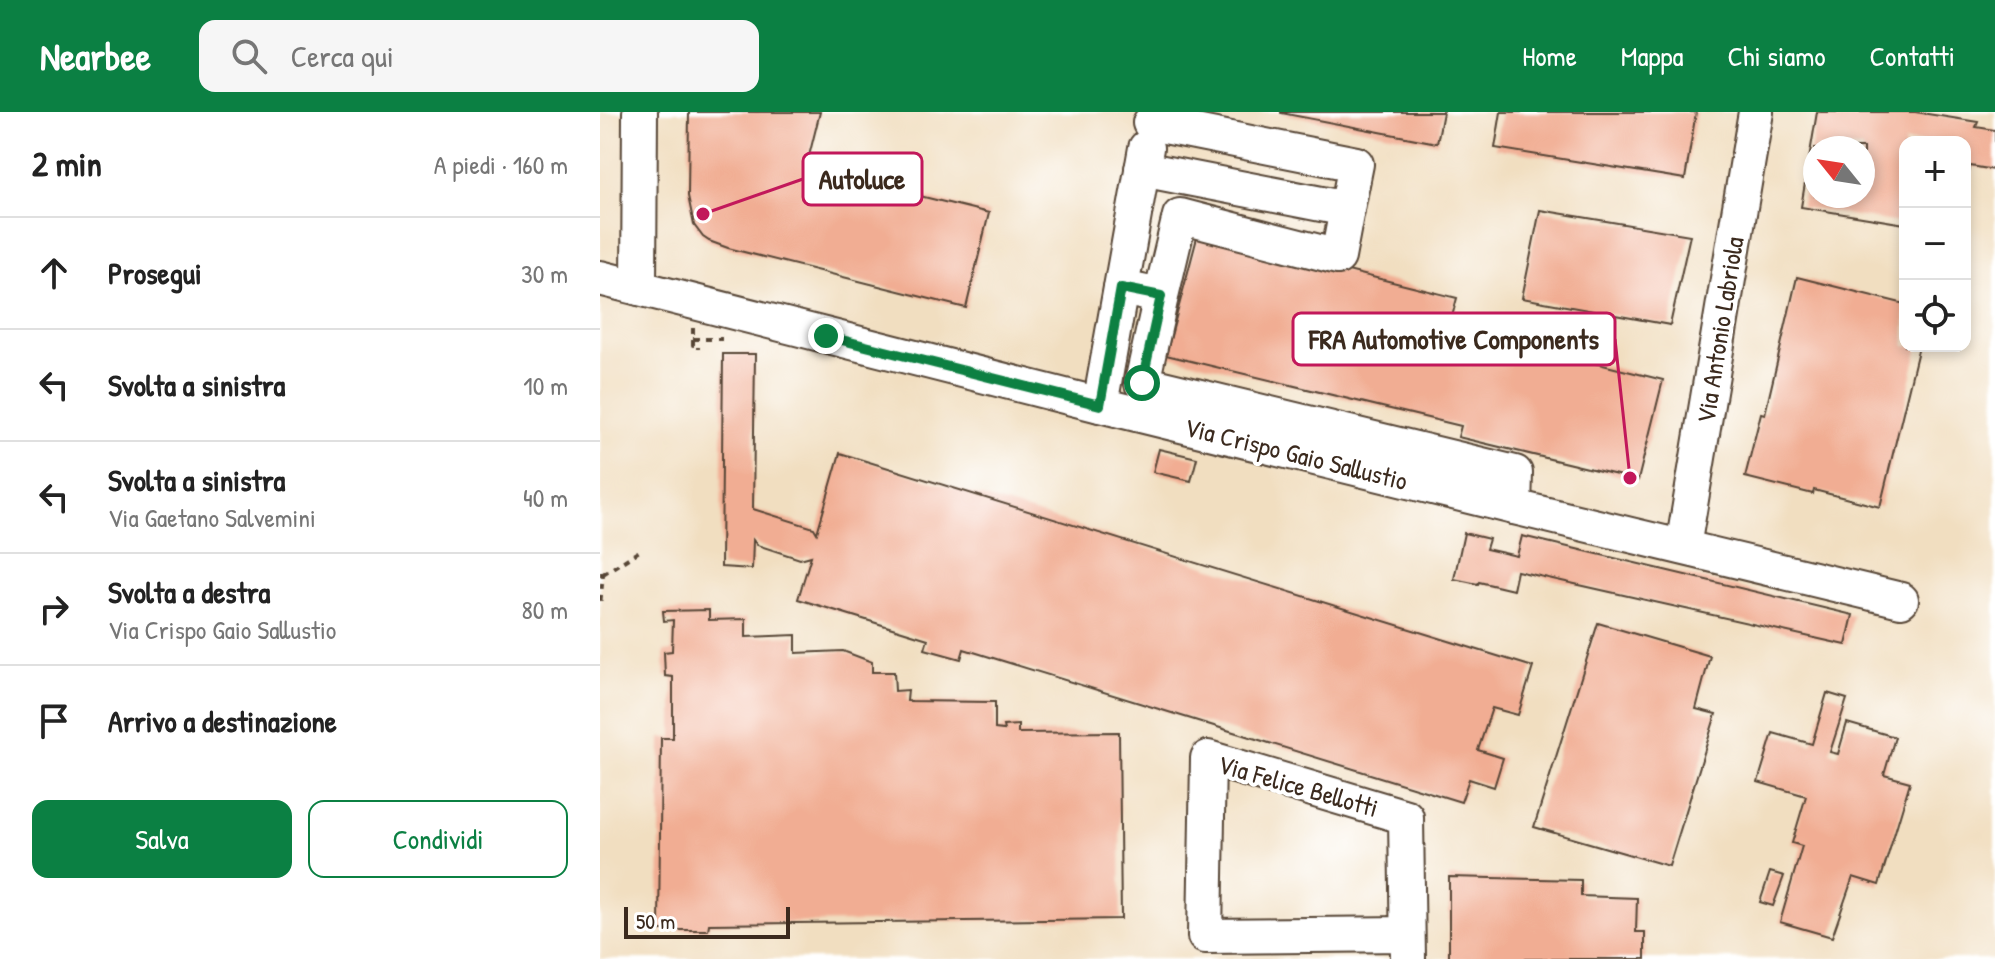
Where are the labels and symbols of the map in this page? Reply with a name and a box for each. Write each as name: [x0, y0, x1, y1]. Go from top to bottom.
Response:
north arrow: [1803, 136, 1875, 208]
callout: Autoluce: [803, 153, 922, 205]
text: Autoluce: [819, 160, 906, 198]
street label: Via Antonio Labriola: [1687, 234, 1752, 426]
callout: FRA Automotive Components: [1293, 313, 1615, 365]
route end: [808, 318, 844, 354]
text: FRA Automotive Components: [1308, 320, 1599, 359]
route start: [1124, 365, 1160, 401]
street label: Via Crispo Gaio Sallustio: [1181, 409, 1411, 498]
street label: Via Felice Bellotti: [1214, 746, 1382, 825]
scale bar: [624, 903, 790, 939]

